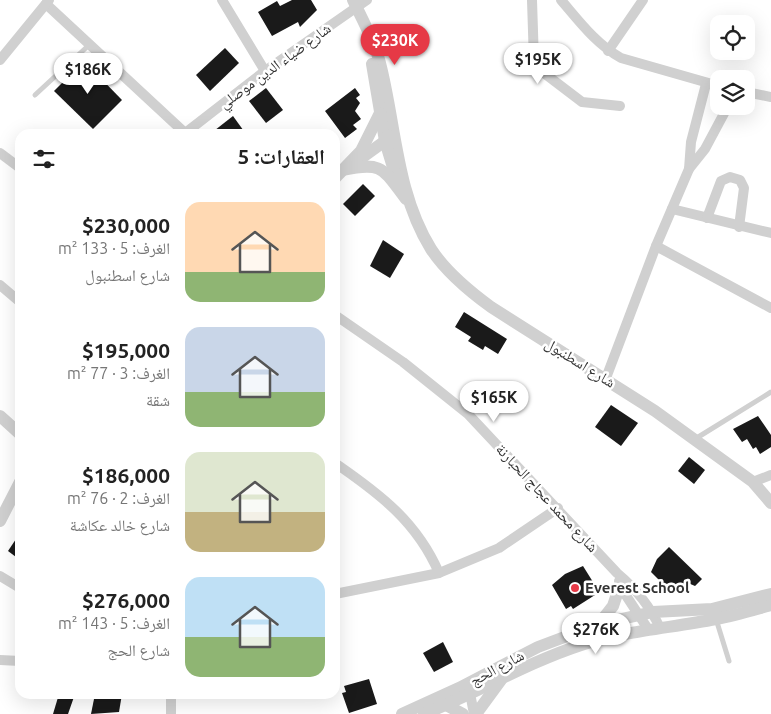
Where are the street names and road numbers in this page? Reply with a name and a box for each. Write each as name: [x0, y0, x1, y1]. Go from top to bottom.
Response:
street label: شارع ضياء الدين موصلي: [216, 19, 336, 115]
street label: شارع اسطنبول: [541, 334, 619, 393]
street label: شارع محمد عجاج الحبارنة: [491, 440, 602, 557]
street label: شارع الحج: [467, 646, 528, 691]

